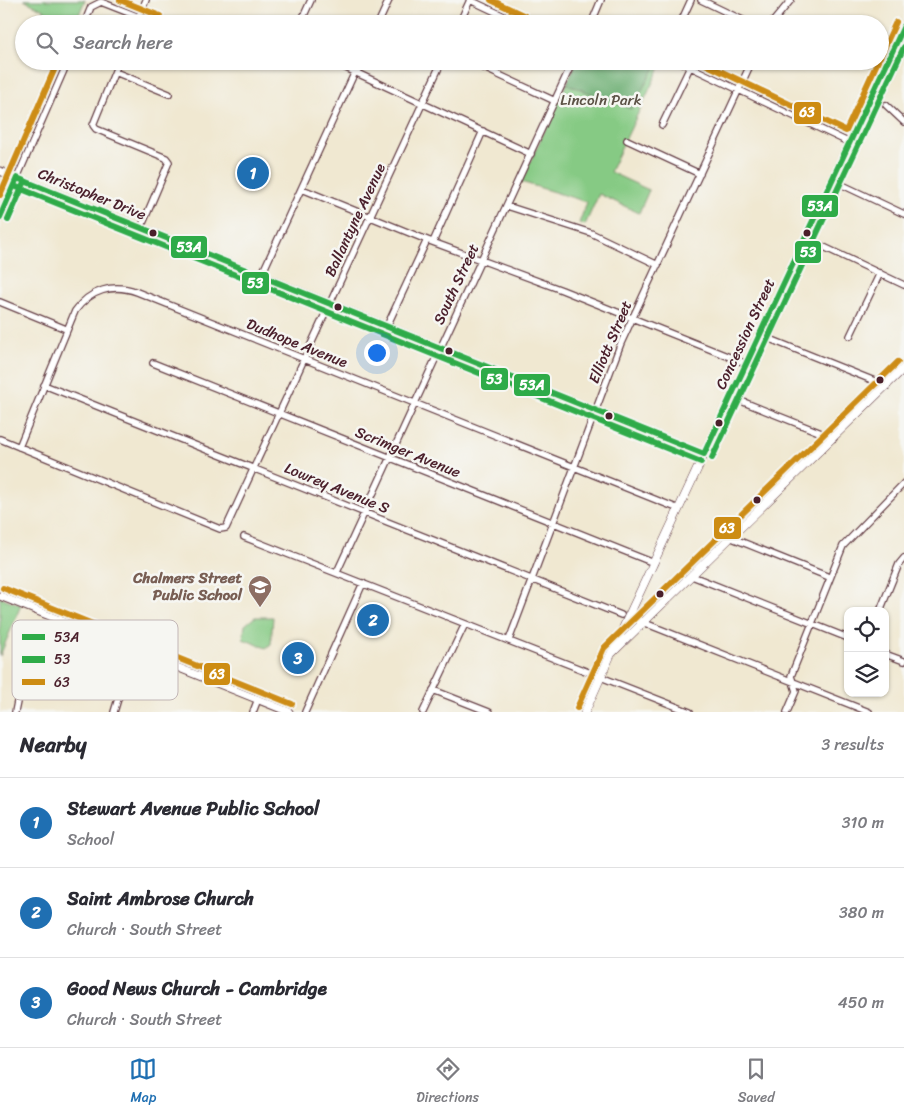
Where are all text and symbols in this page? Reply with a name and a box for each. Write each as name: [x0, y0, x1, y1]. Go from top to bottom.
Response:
search box: [15, 15, 889, 70]
text: Search here: [73, 26, 173, 59]
icon: search: [33, 29, 61, 57]
park label: Lincoln Park: [560, 87, 642, 113]
text: 63: [798, 100, 815, 125]
line badge: 63: [793, 101, 822, 125]
pin: 1: [237, 154, 269, 192]
street label: Ballantyne Avenue: [317, 159, 393, 281]
street label: Christopher Drive: [34, 160, 150, 228]
line badge: 53A: [801, 194, 839, 218]
text: 53A: [807, 194, 833, 219]
unlabelled marker: [148, 228, 158, 238]
unlabelled marker: [802, 228, 812, 238]
line badge: 53A: [170, 235, 208, 259]
text: 53A: [176, 235, 202, 260]
street label: South Street: [426, 239, 486, 329]
line badge: 53: [794, 240, 822, 264]
text: 53: [800, 240, 816, 265]
line badge: 53: [241, 271, 270, 295]
text: 53: [247, 271, 263, 296]
street label: Concession Street: [708, 274, 782, 394]
street label: Elliott Street: [581, 296, 639, 388]
unlabelled marker: [333, 302, 343, 312]
street label: Dudhope Avenue: [242, 311, 352, 375]
your location: [364, 340, 390, 366]
unlabelled marker: [444, 346, 454, 356]
line badge: 53: [480, 367, 509, 391]
text: 53: [486, 367, 502, 392]
line badge: 53A: [513, 373, 551, 397]
text: 53A: [519, 373, 545, 398]
unlabelled marker: [875, 375, 885, 385]
unlabelled marker: [604, 411, 614, 421]
unlabelled marker: [714, 418, 724, 428]
street label: Scrimger Avenue: [351, 419, 465, 485]
street label: Lowrey Avenue S: [280, 455, 394, 521]
unlabelled marker: [752, 495, 762, 505]
line badge: 63: [713, 516, 742, 540]
text: 63: [718, 516, 735, 541]
place label: Chalmers Street Public School: [132, 565, 243, 608]
school or university icon: Chalmers Street Public School: [247, 574, 273, 608]
unlabelled marker: [655, 589, 665, 599]
pin: 2: [357, 601, 389, 639]
map controls: [844, 607, 889, 697]
button: locate: [844, 607, 889, 652]
legend: [12, 620, 178, 700]
text: 53A: [54, 625, 79, 650]
pin: 3: [282, 639, 314, 677]
text: 53: [54, 647, 71, 672]
button: layers: [844, 652, 889, 697]
line badge: 63: [203, 662, 231, 686]
text: 63: [208, 662, 225, 687]
text: 63: [54, 670, 70, 695]
text: Nearby: [20, 726, 86, 764]
text: 3 results: [821, 730, 884, 759]
text: Stewart Avenue Public School: [67, 792, 319, 825]
text: 1: [33, 808, 39, 837]
text: 310 m: [842, 808, 884, 837]
text: School: [67, 825, 114, 854]
text: Saint Ambrose Church: [67, 882, 254, 915]
text: 2: [31, 898, 41, 927]
text: 380 m: [839, 898, 884, 927]
text: Church · South Street: [67, 915, 222, 944]
text: Good News Church - Cambridge: [67, 972, 327, 1005]
text: 3: [32, 988, 40, 1017]
text: 450 m: [838, 988, 884, 1017]
text: Church · South Street: [67, 1005, 222, 1034]
tab: Map: [129, 1055, 157, 1110]
tab: Directions: [416, 1055, 479, 1110]
tab: Saved: [738, 1055, 775, 1110]

